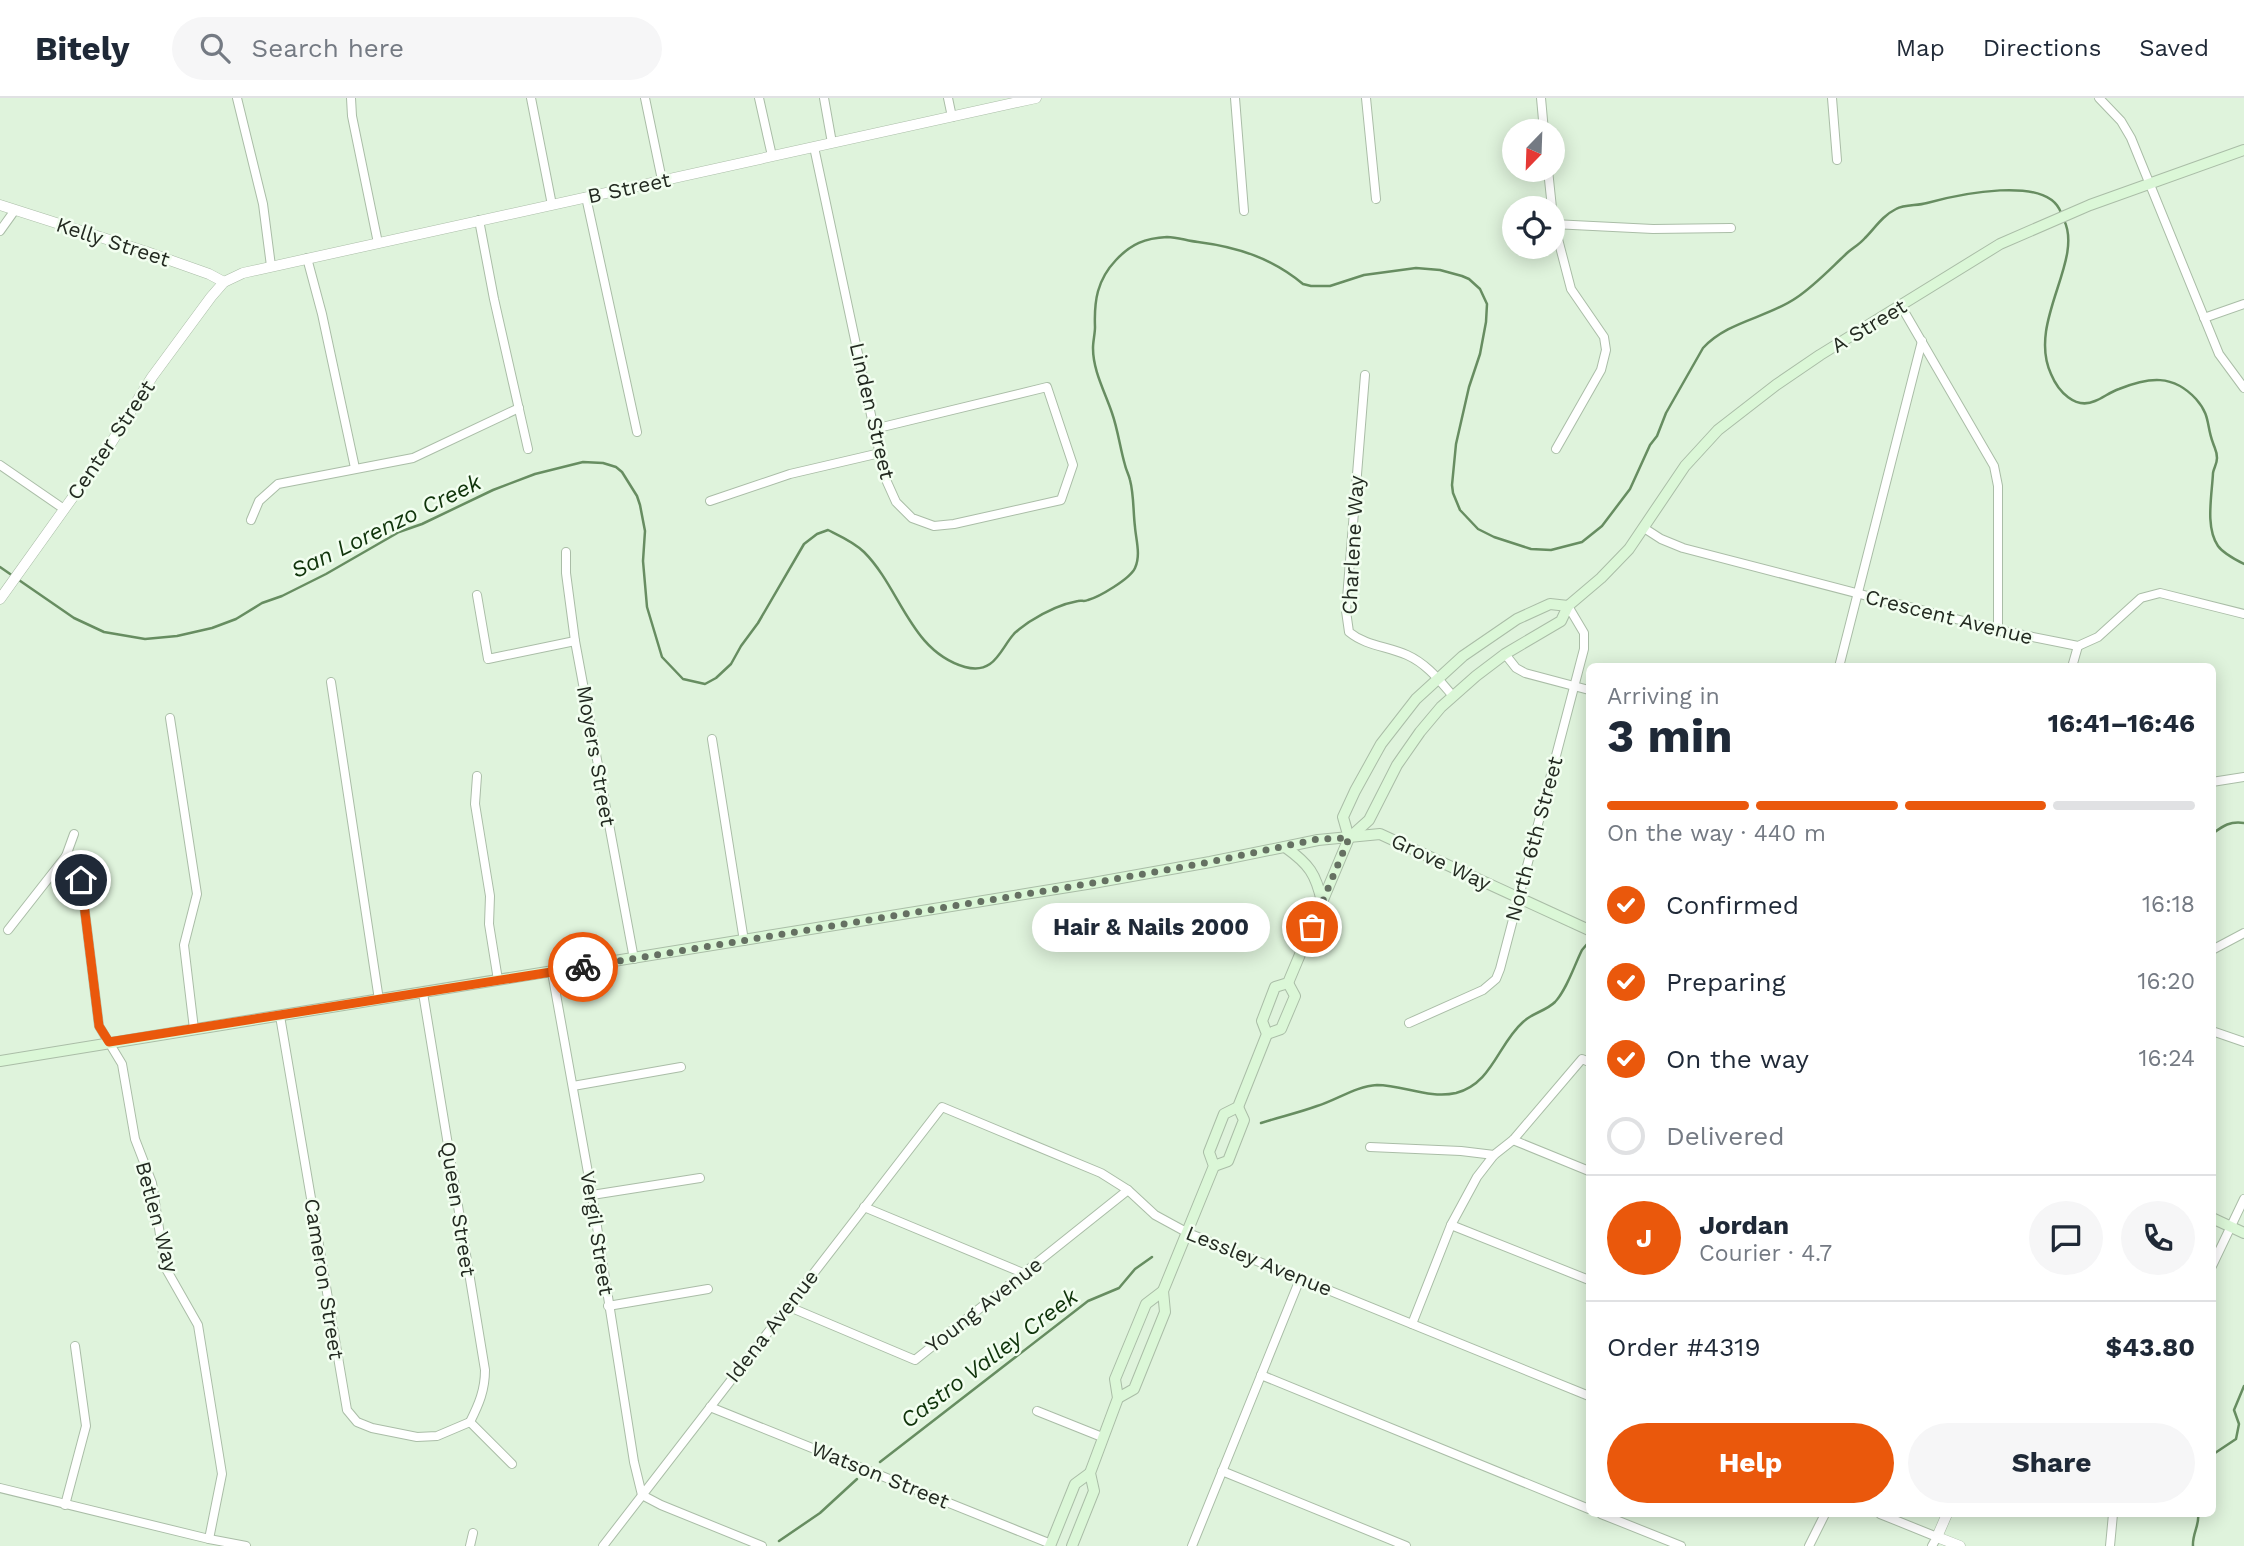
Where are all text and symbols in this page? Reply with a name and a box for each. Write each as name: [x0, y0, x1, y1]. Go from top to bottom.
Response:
search box: [172, 17, 662, 80]
text: Bitely: [35, 29, 130, 68]
icon: search: [196, 29, 234, 67]
text: Search here: [252, 33, 404, 63]
text: Map: [1896, 34, 1945, 62]
text: Directions: [1983, 34, 2101, 62]
text: Saved: [2139, 34, 2209, 62]
north arrow: [1502, 119, 1564, 182]
map controls: [1502, 119, 1565, 259]
street label: B Street: [585, 167, 673, 208]
button: locate: [1502, 196, 1565, 259]
street label: Kelly Street: [53, 211, 173, 272]
street label: A Street: [1827, 293, 1911, 358]
street label: Linden Street: [845, 340, 900, 482]
street label: Center Street: [61, 375, 160, 504]
water label: San Lorenzo Creek: [287, 468, 487, 584]
street label: Charlene Way: [1336, 474, 1369, 615]
street label: Crescent Avenue: [1863, 584, 2036, 649]
text: Arriving in: [1607, 683, 1720, 710]
street label: Moyers Street: [572, 684, 621, 828]
text: 16:41–16:46: [2048, 708, 2195, 738]
text: 3 min: [1607, 709, 1733, 763]
street label: North 6th Street: [1499, 753, 1568, 924]
text: On the way · 440 m: [1607, 820, 1826, 847]
street label: Grove Way: [1387, 828, 1495, 896]
pin: [51, 850, 111, 910]
icon: home: [62, 861, 100, 899]
icon: check: [1607, 886, 1645, 924]
text: Confirmed: [1666, 890, 1799, 920]
text: 16:18: [2142, 891, 2195, 918]
pin: [1282, 897, 1342, 957]
callout: Hair & Nails 2000: [1032, 902, 1270, 952]
icon: bag: [1293, 908, 1331, 946]
text: Hair & Nails 2000: [1053, 914, 1249, 941]
courier: [548, 932, 618, 1002]
icon: bike: [564, 948, 602, 986]
icon: check: [1607, 963, 1645, 1001]
text: Preparing: [1666, 967, 1786, 997]
text: 16:20: [2138, 968, 2195, 995]
icon: check: [1607, 1040, 1645, 1078]
text: On the way: [1666, 1044, 1809, 1074]
text: 16:24: [2138, 1045, 2195, 1072]
text: Delivered: [1666, 1121, 1785, 1151]
street label: Queen Street: [435, 1140, 482, 1278]
street label: Betlen Way: [131, 1159, 184, 1275]
street label: Vergil Street: [575, 1169, 620, 1297]
street label: Cameron Street: [299, 1197, 350, 1361]
button: chat: [2029, 1201, 2103, 1275]
button: phone: [2121, 1201, 2195, 1275]
text: Jordan: [1699, 1210, 1789, 1240]
street label: Lessley Avenue: [1182, 1220, 1336, 1301]
text: J: [1636, 1223, 1652, 1253]
text: Courier · 4.7: [1699, 1240, 1832, 1267]
street label: Young Avenue: [921, 1251, 1047, 1358]
street label: Idena Avenue: [720, 1264, 823, 1387]
water label: Castro Valley Creek: [895, 1282, 1085, 1434]
text: Order #4319: [1607, 1332, 1761, 1362]
text: $43.80: [2106, 1332, 2195, 1362]
button: Help: [1607, 1423, 1894, 1503]
button: Share: [1908, 1423, 2195, 1503]
street label: Watson Street: [808, 1435, 953, 1514]

